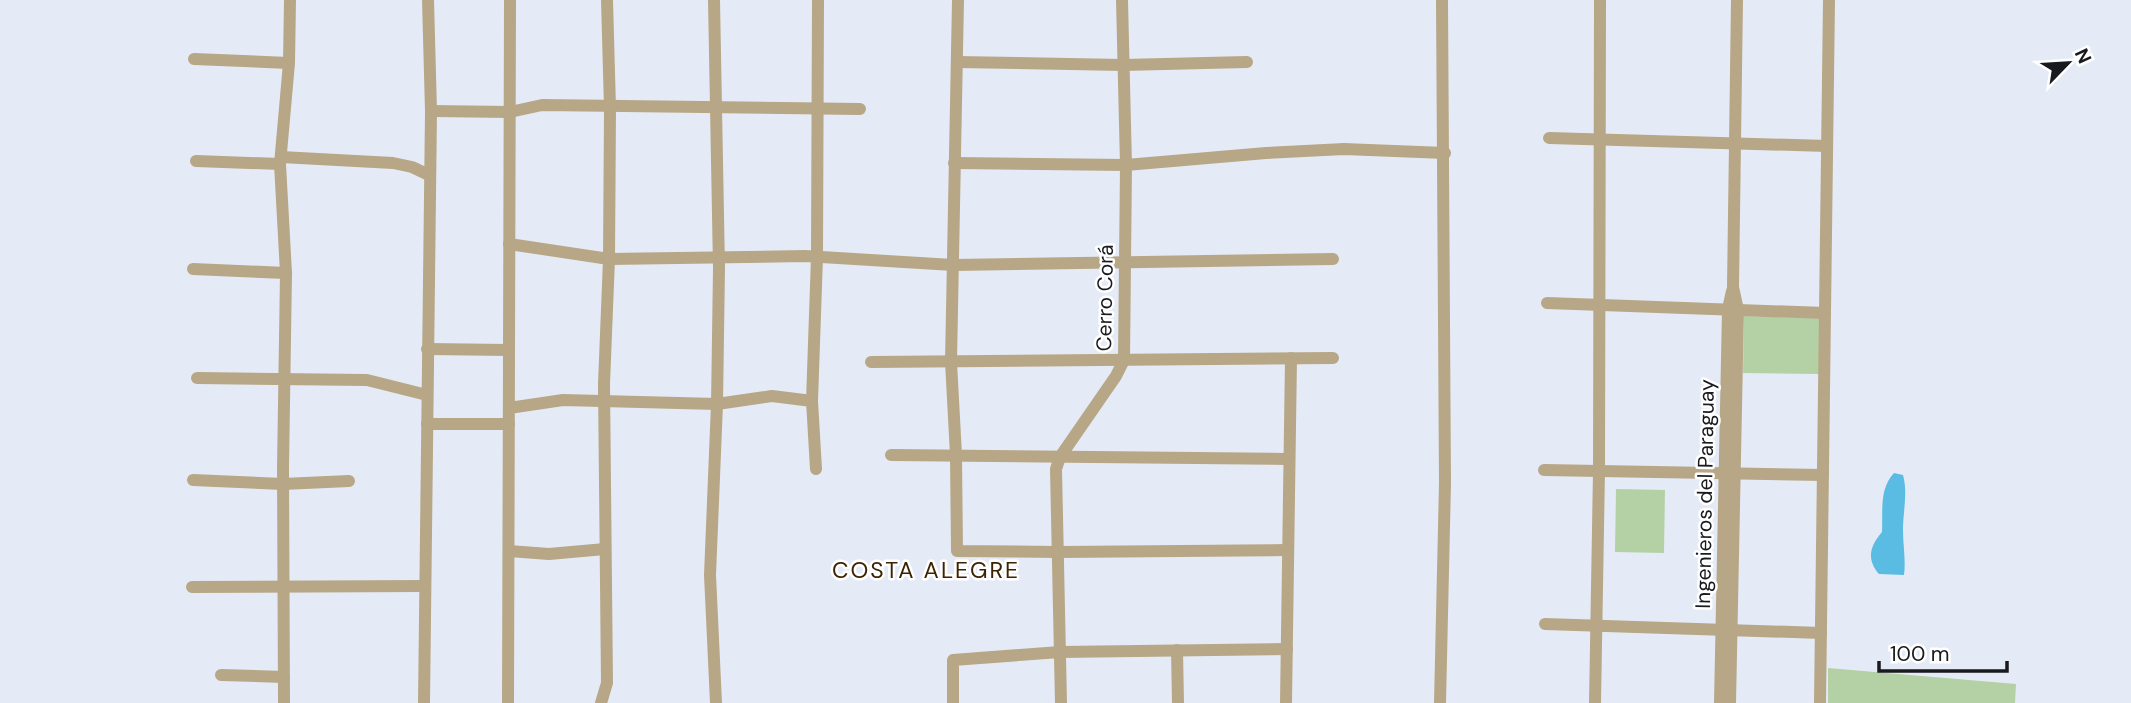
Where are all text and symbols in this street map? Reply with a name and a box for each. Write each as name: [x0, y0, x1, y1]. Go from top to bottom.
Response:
north arrow: [2033, 28, 2103, 98]
text: N: [2069, 44, 2097, 68]
street label: Cerro Corá: [1090, 244, 1120, 352]
street label: Ingenieros del Paraguay: [1689, 379, 1721, 609]
district label: COSTA ALEGRE: [832, 555, 1020, 585]
scale bar: [1879, 630, 2007, 674]
text: 100 m: [1890, 640, 1950, 668]

